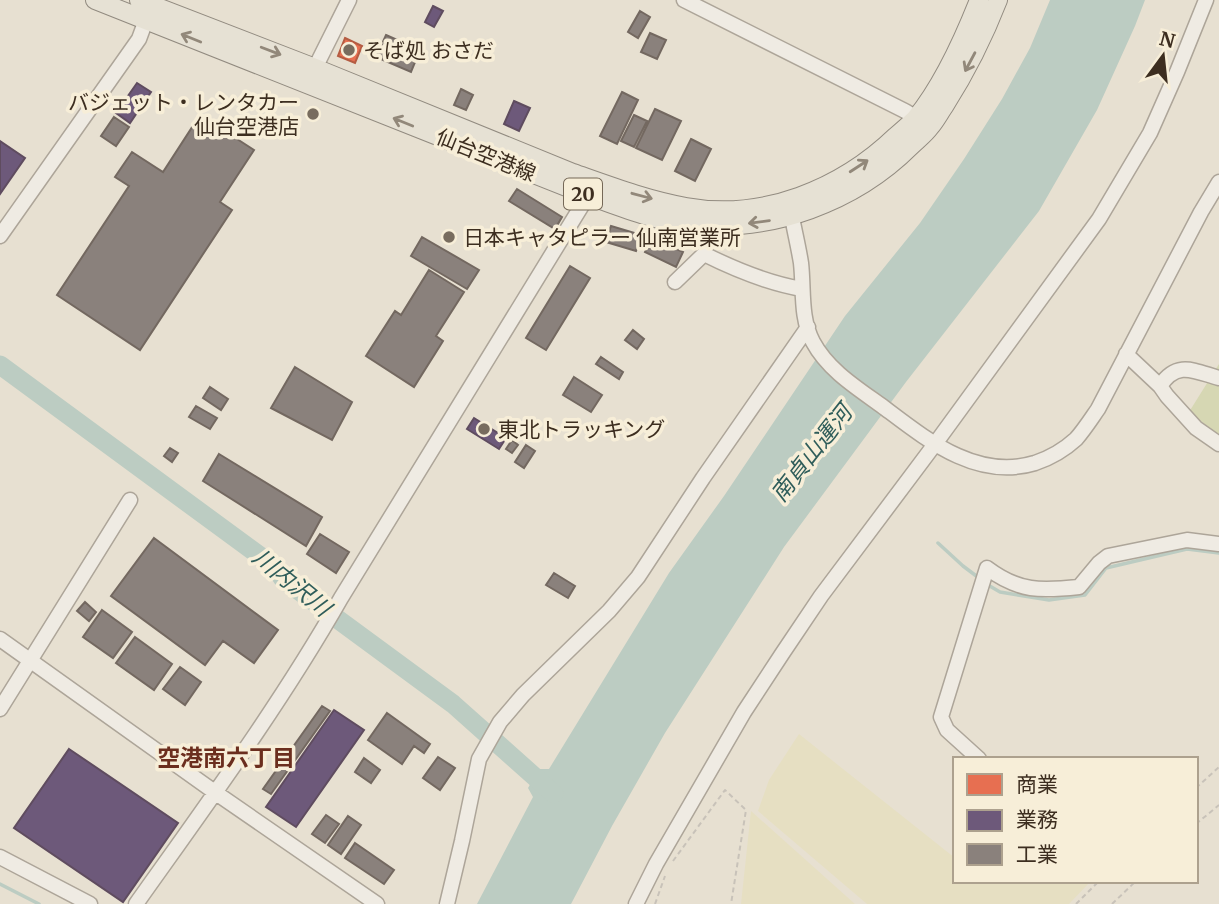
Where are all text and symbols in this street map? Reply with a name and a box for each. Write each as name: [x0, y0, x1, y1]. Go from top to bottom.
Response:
north arrow: [1128, 21, 1198, 91]
text: N: [1157, 26, 1178, 53]
one-way arrow: [181, 31, 203, 44]
place label: そば処 おさだ: [363, 37, 494, 64]
marker: そば処 おさだ: [341, 42, 357, 58]
one-way arrow: [259, 46, 281, 58]
one-way arrow: [962, 51, 976, 72]
place label: バジェット・レンタカー 仙台空港店: [68, 89, 299, 140]
marker: バジェット・レンタカー 仙台空港店: [305, 106, 321, 122]
one-way arrow: [392, 115, 414, 128]
street label: 仙台空港線: [432, 123, 540, 187]
one-way arrow: [849, 159, 868, 173]
road number: 20: [564, 178, 602, 210]
one-way arrow: [630, 190, 653, 203]
one-way arrow: [748, 216, 771, 229]
place label: 日本キャタピラー 仙南営業所: [463, 224, 741, 251]
marker: 日本キャタピラー 仙南営業所: [441, 229, 457, 245]
water label: 南貞山運河: [764, 396, 860, 507]
place label: 東北トラッキング: [498, 416, 665, 443]
marker: 東北トラッキング: [476, 421, 492, 437]
water label: 川内沢川: [247, 542, 339, 624]
district label: 空港南六丁目: [157, 743, 295, 772]
legend: [953, 757, 1198, 883]
text: 商業: [1016, 771, 1058, 798]
text: 業務: [1016, 806, 1058, 833]
text: 工業: [1016, 841, 1058, 868]

